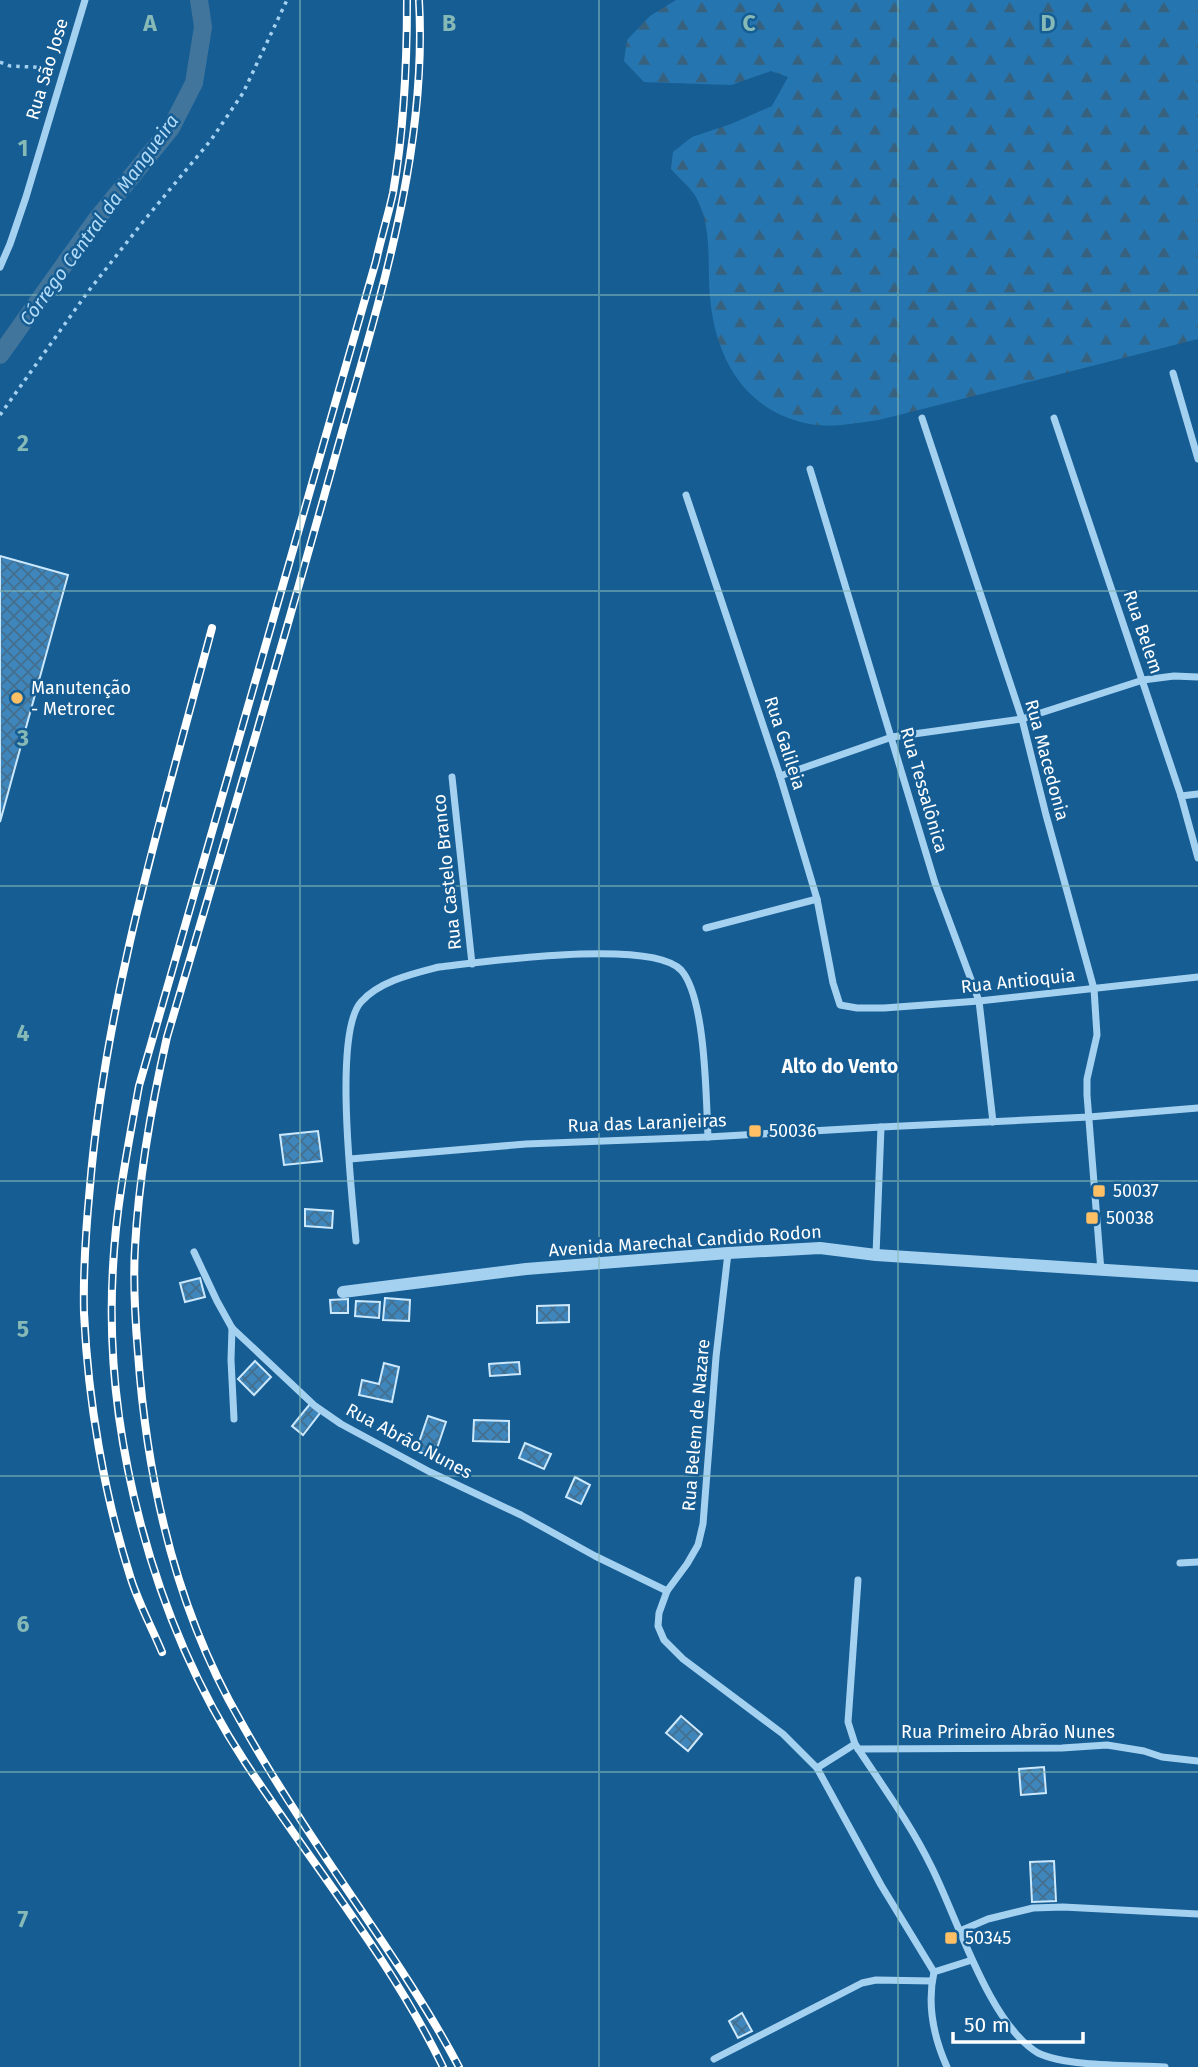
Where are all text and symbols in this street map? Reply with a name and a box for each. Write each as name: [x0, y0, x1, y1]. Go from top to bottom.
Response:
text: A: [142, 9, 157, 37]
text: B: [442, 9, 456, 37]
text: C: [742, 9, 756, 37]
text: D: [1041, 9, 1056, 37]
street label: Rua São Jose: [21, 16, 73, 122]
water label: Córrego Central da Mangueira: [15, 110, 183, 330]
text: 1: [18, 134, 28, 162]
text: 2: [17, 429, 29, 457]
street label: Rua Belem: [1118, 587, 1168, 677]
place label: Manutenção - Metrorec: [31, 677, 131, 720]
marker: Manutenção - Metrorec: [9, 690, 25, 706]
street label: Rua Galileia: [760, 693, 810, 793]
street label: Rua Macedonia: [1020, 697, 1074, 823]
text: 3: [16, 724, 29, 752]
street label: Rua Tessalônica: [896, 725, 952, 855]
street label: Rua Castelo Branco: [428, 793, 466, 951]
street label: Rua Antioquia: [960, 964, 1076, 998]
text: 4: [17, 1019, 30, 1047]
district label: Alto do Vento: [781, 1055, 898, 1078]
street label: Rua das Laranjeiras: [567, 1109, 727, 1137]
place label: 50036: [769, 1120, 817, 1142]
marker: 50036: [747, 1123, 763, 1139]
place label: 50037: [1113, 1180, 1159, 1202]
marker: 50037: [1091, 1183, 1107, 1199]
place label: 50038: [1106, 1207, 1154, 1229]
marker: 50038: [1084, 1210, 1100, 1226]
street label: Avenida Marechal Candido Rodon: [548, 1220, 822, 1262]
text: 5: [17, 1315, 29, 1343]
street label: Rua Belem de Nazare: [678, 1338, 714, 1512]
street label: Rua Abrão Nunes: [342, 1398, 476, 1484]
text: 6: [17, 1610, 30, 1638]
street label: Rua Primeiro Abrão Nunes: [901, 1721, 1115, 1743]
text: 7: [18, 1905, 29, 1933]
place label: 50345: [965, 1927, 1011, 1949]
marker: 50345: [943, 1930, 959, 1946]
scale bar: [953, 2000, 1082, 2044]
text: 50 m: [964, 2012, 1010, 2038]

